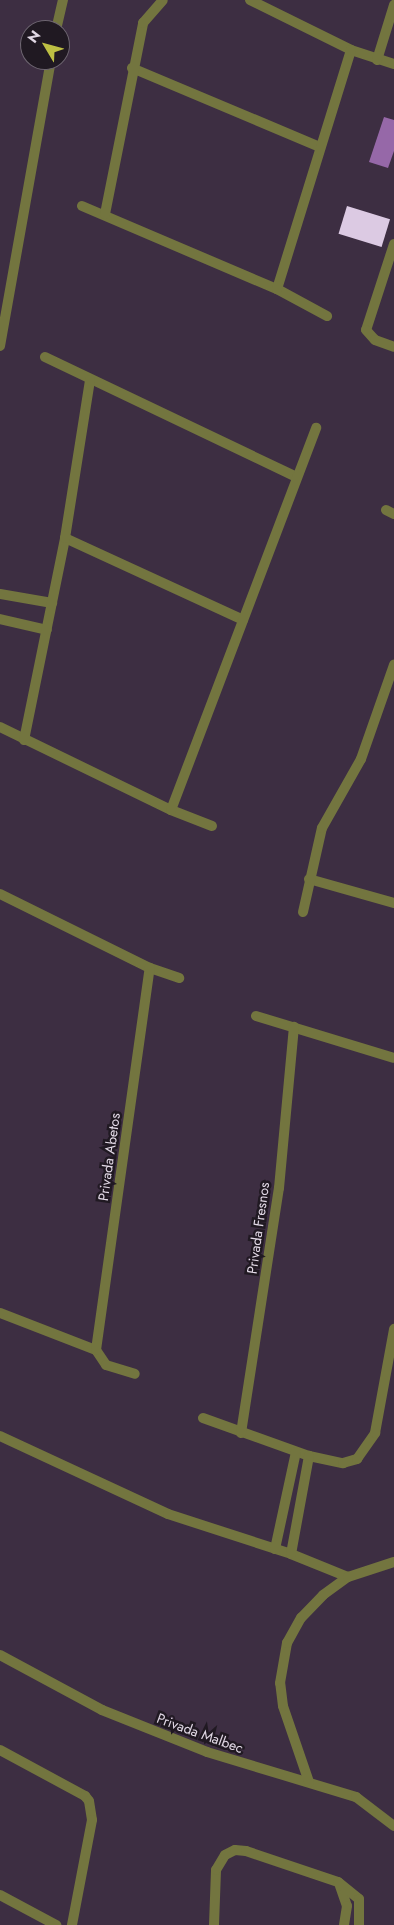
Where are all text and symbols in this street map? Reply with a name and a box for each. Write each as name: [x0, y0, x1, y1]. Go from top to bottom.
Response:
north arrow: [20, 20, 70, 70]
text: N: [22, 26, 45, 47]
street label: Privada Abetos: [95, 1112, 123, 1202]
street label: Privada Fresnos: [243, 1181, 273, 1275]
street label: Privada Malbec: [154, 1710, 246, 1756]

